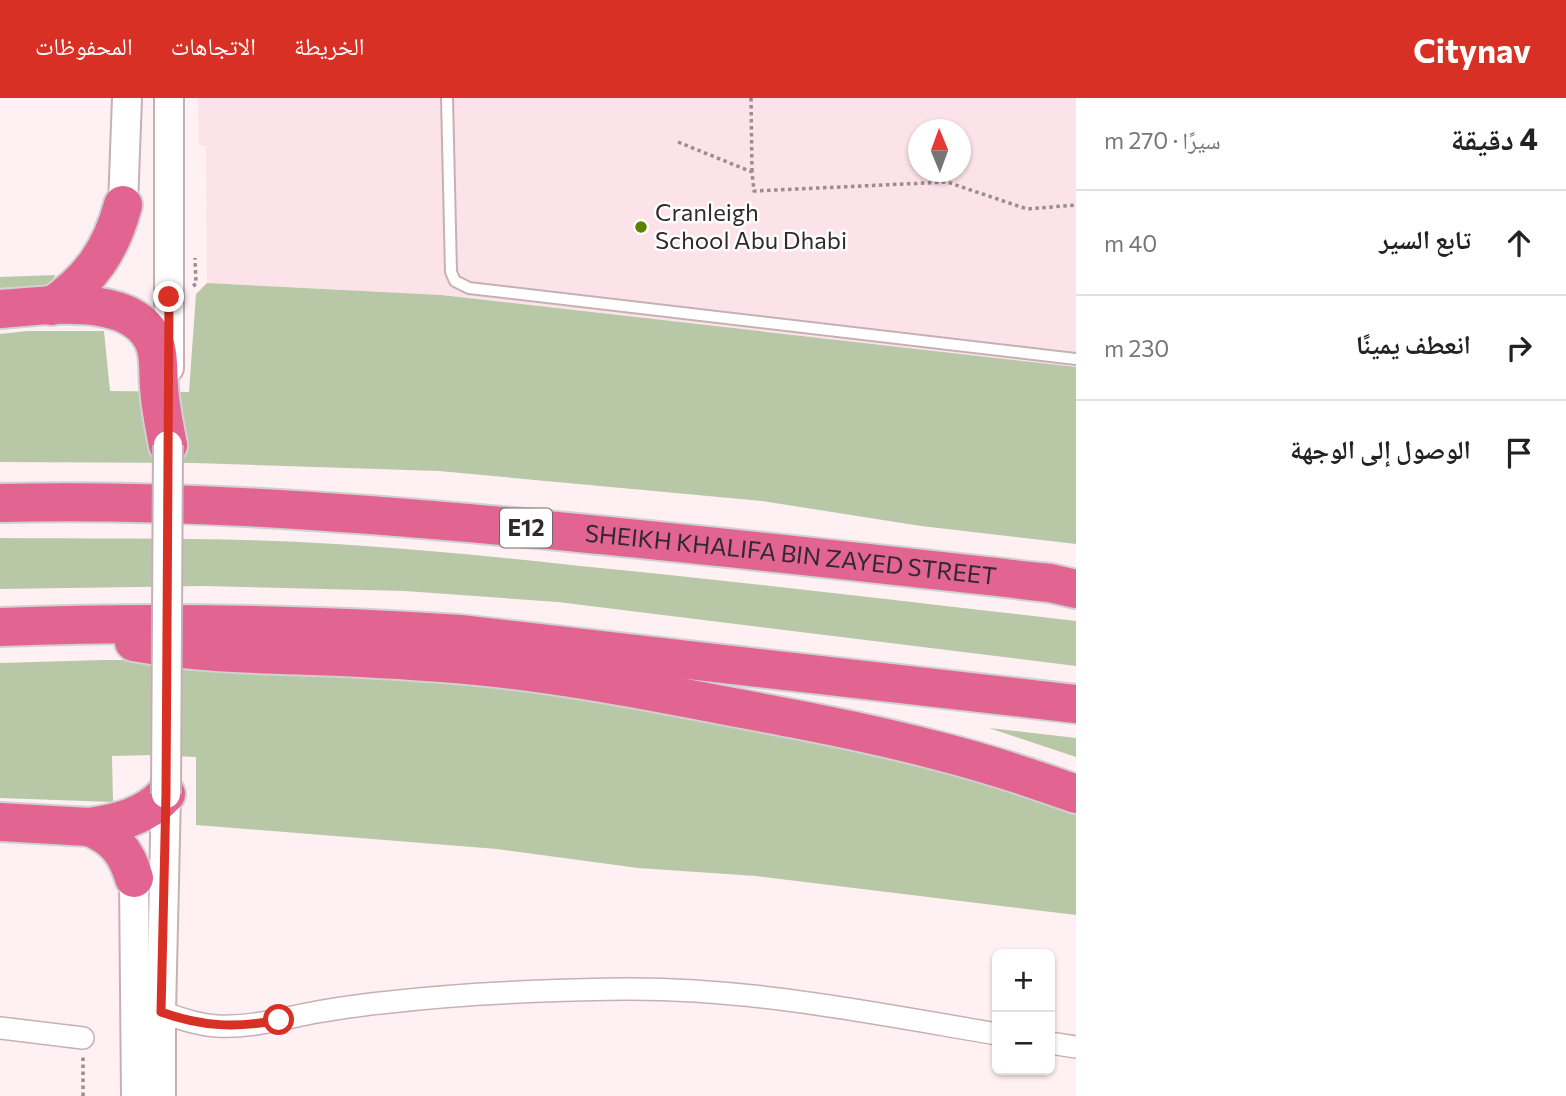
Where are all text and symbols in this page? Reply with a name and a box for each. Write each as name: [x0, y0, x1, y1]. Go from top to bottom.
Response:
text: Citynav: [1413, 29, 1531, 70]
text: المحفوظات: [35, 31, 133, 60]
text: الاتجاهات: [171, 31, 256, 60]
text: الخريطة: [294, 31, 365, 60]
north arrow: [908, 119, 971, 182]
text: 4 دقيقة: [1451, 119, 1538, 156]
text: سيرًا · 270 m: [1104, 126, 1221, 154]
place label: Cranleigh School Abu Dhabi: [655, 197, 847, 254]
marker: Cranleigh School Abu Dhabi: [633, 219, 649, 235]
text: تابع السير: [1379, 223, 1471, 254]
icon: ahead: [1500, 224, 1538, 262]
text: 40 m: [1104, 229, 1157, 257]
route end: [153, 281, 184, 312]
text: انعطف يمينًا: [1356, 328, 1471, 359]
icon: right: [1500, 329, 1538, 367]
text: 230 m: [1104, 334, 1169, 362]
text: الوصول إلى الوجهة: [1290, 433, 1471, 464]
icon: arrive: [1500, 434, 1538, 472]
road number: E12: [500, 508, 552, 548]
street label: SHEIKH KHALIFA BIN ZAYED STREET: [584, 518, 998, 590]
map controls: [992, 949, 1055, 1075]
button: +: [992, 949, 1055, 1012]
route start: [263, 1004, 294, 1035]
button: −: [992, 1012, 1055, 1075]

